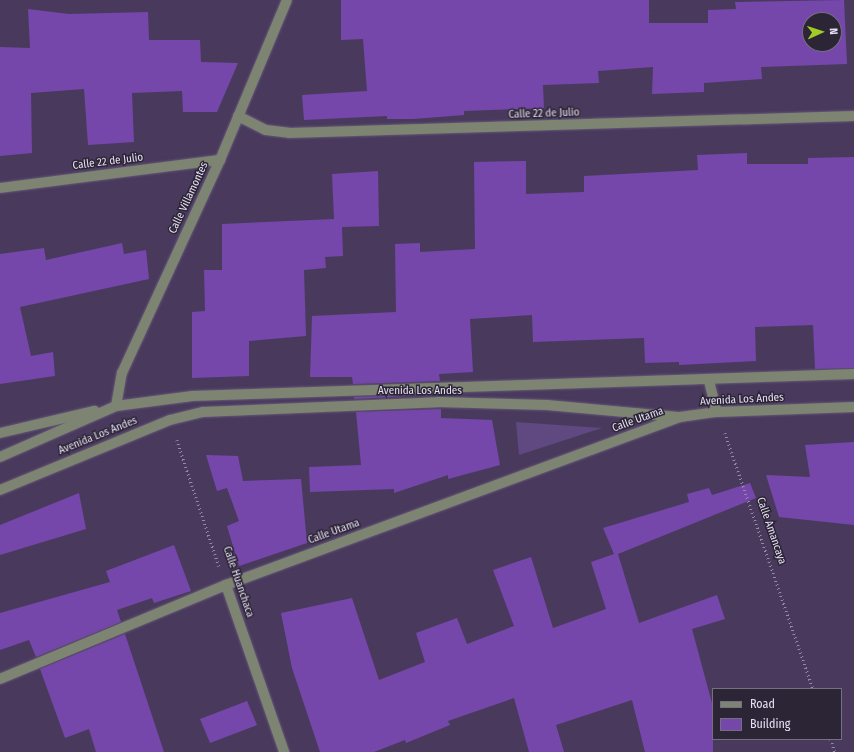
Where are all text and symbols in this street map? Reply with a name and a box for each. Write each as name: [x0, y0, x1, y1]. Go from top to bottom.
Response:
north arrow: [802, 12, 842, 52]
text: N: [827, 28, 840, 35]
street label: Calle 22 de Julio: [508, 106, 580, 122]
street label: Calle 22 de Julio: [72, 151, 144, 173]
street label: Calle Villamontes: [167, 160, 211, 236]
street label: Avenida Los Andes: [378, 384, 462, 398]
street label: Avenida Los Andes: [700, 391, 784, 409]
street label: Calle Utama: [610, 405, 666, 435]
street label: Avenida Los Andes: [57, 414, 139, 458]
street label: Calle Amancaya: [753, 496, 789, 566]
street label: Calle Utama: [306, 517, 362, 547]
street label: Calle Huanchaca: [220, 545, 256, 619]
legend: [712, 688, 842, 740]
text: Road: [750, 697, 775, 711]
text: Building: [750, 717, 790, 731]

